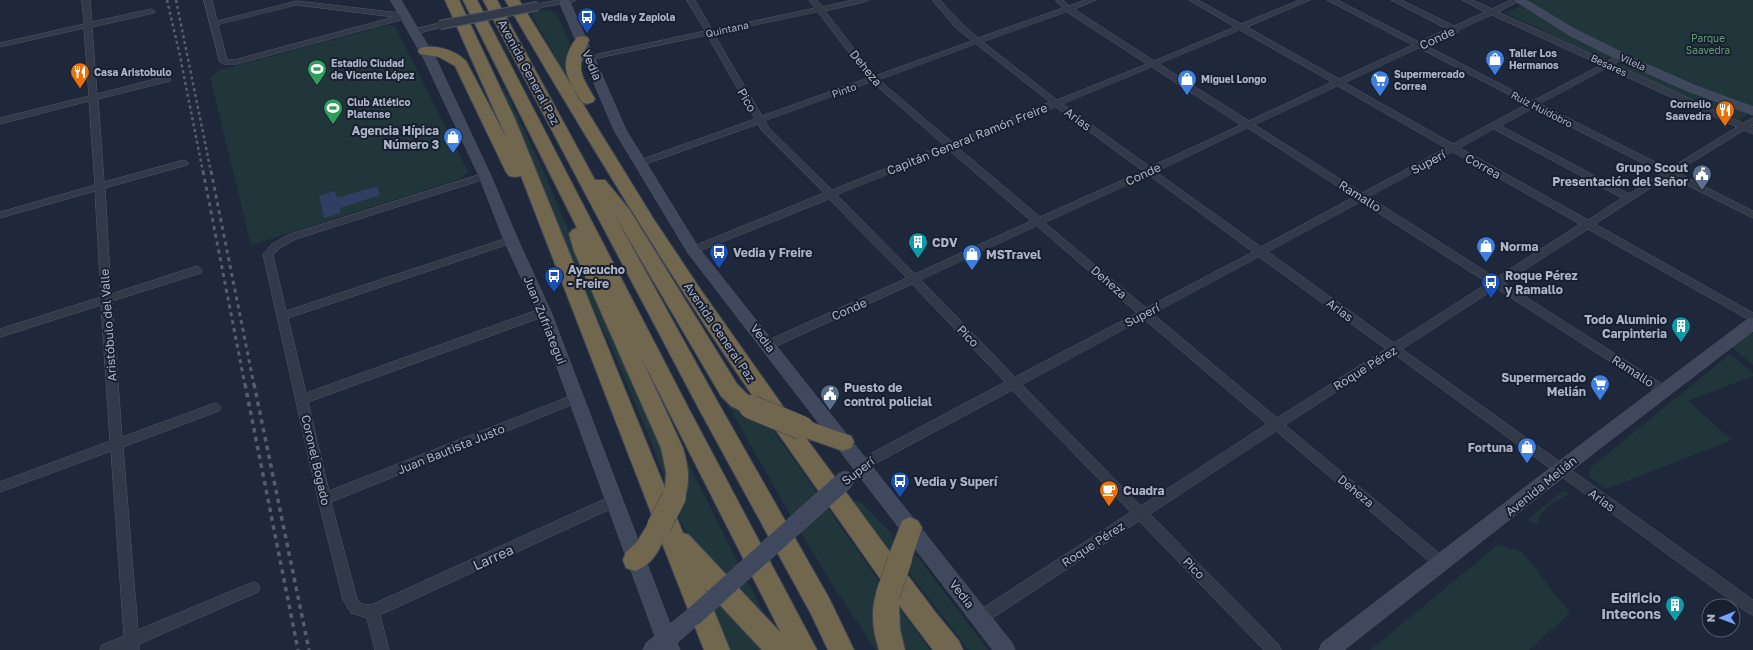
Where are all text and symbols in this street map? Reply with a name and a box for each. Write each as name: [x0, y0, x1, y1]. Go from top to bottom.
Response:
bus stop icon: Vedia y Zapiola: [576, 6, 598, 34]
place label: Vedia y Zapiola: [601, 11, 675, 23]
street label: Avenida General Paz: [495, 17, 563, 127]
street label: Quintana: [704, 19, 750, 39]
street label: Conde: [1417, 23, 1457, 53]
park label: Parque Saavedra: [1686, 32, 1730, 56]
street label: Vedia: [579, 47, 605, 83]
street label: Deheza: [847, 47, 885, 89]
place label: Taller Los Hermanos: [1509, 47, 1559, 71]
shop icon: Taller Los Hermanos: [1484, 48, 1506, 76]
street label: Besares: [1589, 51, 1629, 79]
street label: Vilela: [1618, 51, 1648, 73]
place label: Estadio Ciudad de Vicente López: [331, 57, 414, 81]
sports icon: Estadio Ciudad de Vicente López: [306, 58, 328, 86]
restaurant icon: Casa Aristobulo: [69, 61, 91, 89]
place label: Casa Aristobulo: [94, 66, 172, 78]
shop icon: Miguel Longo: [1176, 68, 1198, 96]
place label: Supermercado Correa: [1394, 68, 1465, 92]
supermarket icon: Supermercado Correa: [1369, 69, 1391, 97]
place label: Miguel Longo: [1201, 73, 1266, 85]
street label: Pinto: [830, 80, 858, 100]
street label: Pico: [734, 85, 760, 115]
street label: Ruiz Huidobro: [1509, 88, 1575, 130]
place label: Club Atlético Platense: [347, 96, 411, 120]
sports icon: Club Atlético Platense: [322, 97, 344, 125]
place label: Cornelio Saavedra: [1665, 98, 1711, 122]
restaurant icon: Cornelio Saavedra: [1714, 99, 1736, 127]
street label: Capitán General Ramón Freire: [885, 100, 1050, 178]
street label: Arias: [1062, 104, 1094, 134]
place label: Agencia Hípica Número 3: [352, 123, 439, 152]
shop icon: Agencia Hípica Número 3: [442, 126, 464, 154]
street label: Superí: [1408, 146, 1449, 177]
street label: Correa: [1463, 150, 1503, 182]
street label: Conde: [1123, 159, 1163, 189]
place label: Grupo Scout Presentación del Señor: [1552, 160, 1688, 189]
public building icon: Grupo Scout Presentación del Señor: [1691, 163, 1713, 191]
street label: Ramallo: [1336, 177, 1384, 215]
building icon: CDV: [907, 231, 929, 259]
place label: CDV: [932, 235, 958, 250]
shop icon: Norma: [1475, 235, 1497, 263]
place label: Norma: [1500, 239, 1539, 254]
bus stop icon: Vedia y Freire: [708, 241, 730, 269]
shop icon: MSTravel: [961, 243, 983, 271]
place label: Vedia y Freire: [733, 245, 812, 260]
place label: MSTravel: [986, 247, 1041, 262]
place label: Ayacucho - Freire: [568, 262, 625, 291]
street label: Deheza: [1088, 262, 1130, 302]
bus stop icon: Ayacucho - Freire: [543, 265, 565, 293]
street label: Aristóbulo del Valle: [97, 268, 119, 382]
place label: Roque Pérez y Ramallo: [1505, 268, 1578, 297]
bus stop icon: Roque Pérez y Ramallo: [1480, 271, 1502, 299]
street label: Juan Zufriategui: [520, 274, 570, 366]
street label: Avenida General Paz: [681, 279, 759, 385]
street label: Conde: [829, 295, 869, 323]
street label: Arias: [1324, 295, 1356, 325]
street label: Superí: [1122, 300, 1163, 330]
place label: Todo Aluminio Carpinteria: [1584, 312, 1667, 341]
building icon: Todo Aluminio Carpinteria: [1670, 315, 1692, 343]
street label: Vedia: [747, 321, 779, 355]
street label: Pico: [954, 322, 982, 350]
street label: Roque Pérez: [1330, 343, 1400, 393]
street label: Ramallo: [1609, 352, 1657, 390]
place label: Supermercado Melián: [1501, 370, 1586, 399]
supermarket icon: Supermercado Melián: [1589, 373, 1611, 401]
place label: Puesto de control policial: [844, 380, 932, 409]
public building icon: Puesto de control policial: [819, 383, 841, 411]
street label: Coronel Bogado: [298, 413, 334, 507]
street label: Juan Bautista Justo: [395, 421, 507, 477]
shop icon: Fortuna: [1516, 436, 1538, 464]
place label: Fortuna: [1468, 440, 1513, 455]
street label: Superí: [839, 453, 878, 488]
street label: Avenida Melián: [1502, 453, 1580, 519]
bus stop icon: Vedia y Superí: [889, 470, 911, 498]
street label: Deheza: [1335, 472, 1377, 510]
place label: Vedia y Superí: [914, 474, 999, 489]
cafe icon: Cuadra: [1098, 479, 1120, 507]
place label: Cuadra: [1123, 483, 1165, 498]
street label: Arias: [1586, 485, 1618, 515]
street label: Roque Pérez: [1059, 518, 1127, 570]
street label: Larrea: [470, 541, 516, 573]
street label: Pico: [1180, 554, 1208, 582]
street label: Vedia: [946, 577, 978, 611]
place label: Edificio Intecons: [1601, 589, 1661, 622]
building icon: Edificio Intecons: [1664, 594, 1686, 622]
north arrow: [1701, 598, 1741, 638]
text: N: [1704, 614, 1717, 622]

